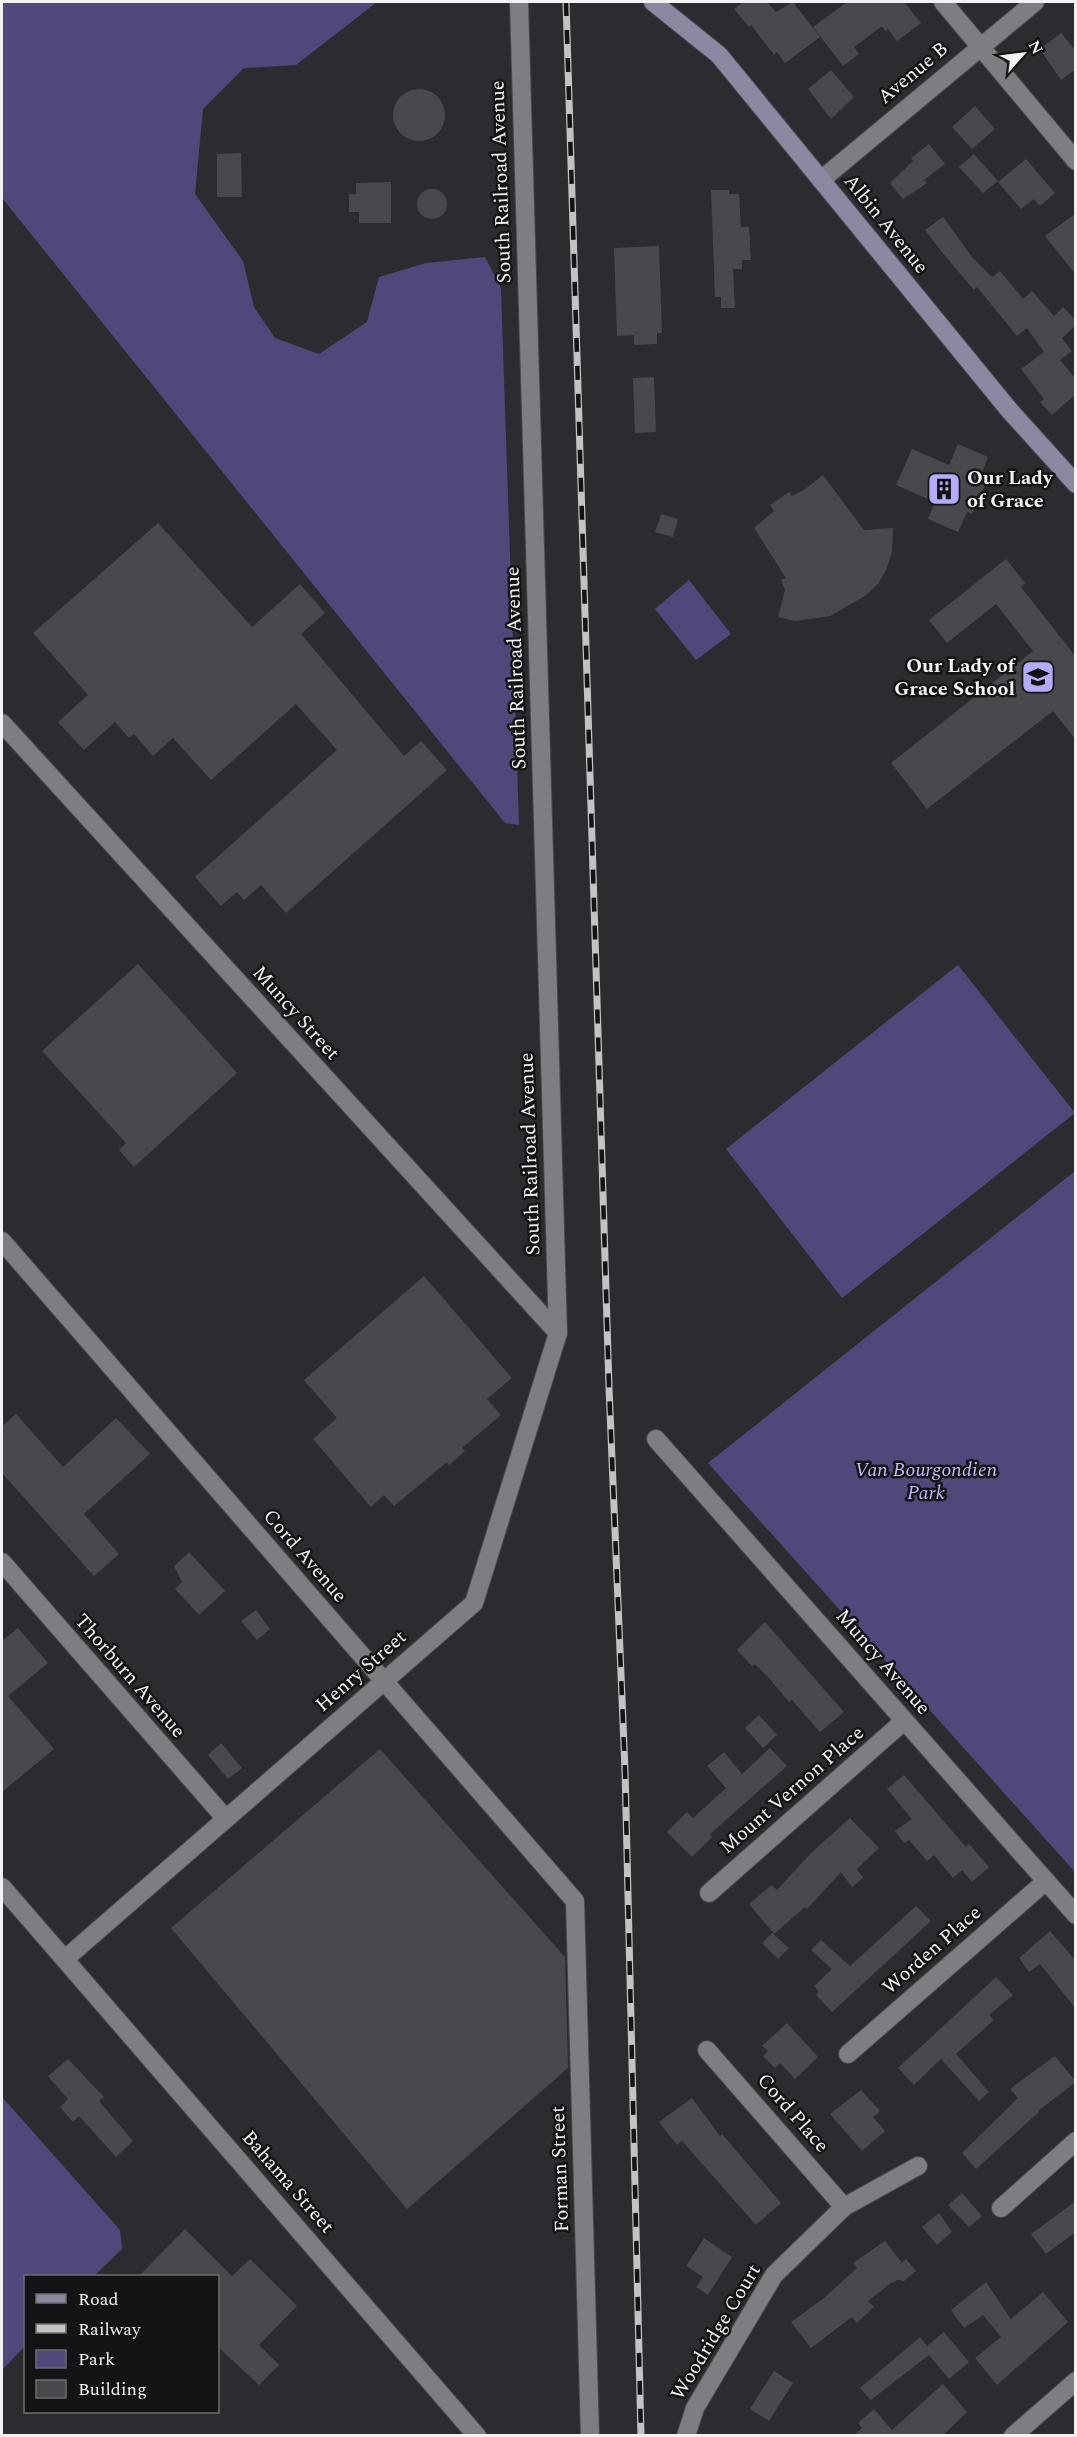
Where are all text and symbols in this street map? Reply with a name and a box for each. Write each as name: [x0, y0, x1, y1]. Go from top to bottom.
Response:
north arrow: [993, 24, 1053, 84]
street label: Avenue B: [871, 34, 955, 112]
text: N: [1022, 36, 1049, 59]
street label: South Railroad Avenue: [482, 80, 520, 284]
street label: Albin Avenue: [836, 168, 936, 280]
place label: Our Lady of Grace: [967, 463, 1054, 516]
building icon: Our Lady of Grace: [926, 471, 962, 507]
street label: South Railroad Avenue: [497, 566, 535, 770]
place label: Our Lady of Grace School: [894, 651, 1017, 704]
school or university icon: Our Lady of Grace School: [1020, 659, 1056, 695]
street label: Muncy Street: [245, 959, 347, 1067]
street label: South Railroad Avenue: [511, 1052, 549, 1256]
park label: Van Bourgondien Park: [855, 1455, 998, 1508]
street label: Cord Avenue: [256, 1503, 354, 1609]
street label: Muncy Avenue: [828, 1602, 938, 1722]
street label: Thorburn Avenue: [67, 1607, 193, 1745]
street label: Henry Street: [309, 1623, 413, 1719]
street label: Mount Vernon Place: [713, 1719, 871, 1861]
street label: Worden Place: [876, 1898, 988, 2002]
street label: Cord Place: [750, 2067, 836, 2159]
street label: Forman Street: [543, 2105, 577, 2233]
street label: Bahama Street: [235, 2124, 341, 2240]
street label: Woodridge Court: [663, 2258, 769, 2406]
legend: [24, 2275, 219, 2413]
text: Road: [78, 2286, 119, 2313]
text: Railway: [78, 2316, 142, 2343]
text: Park: [78, 2346, 115, 2373]
text: Building: [78, 2376, 147, 2403]

